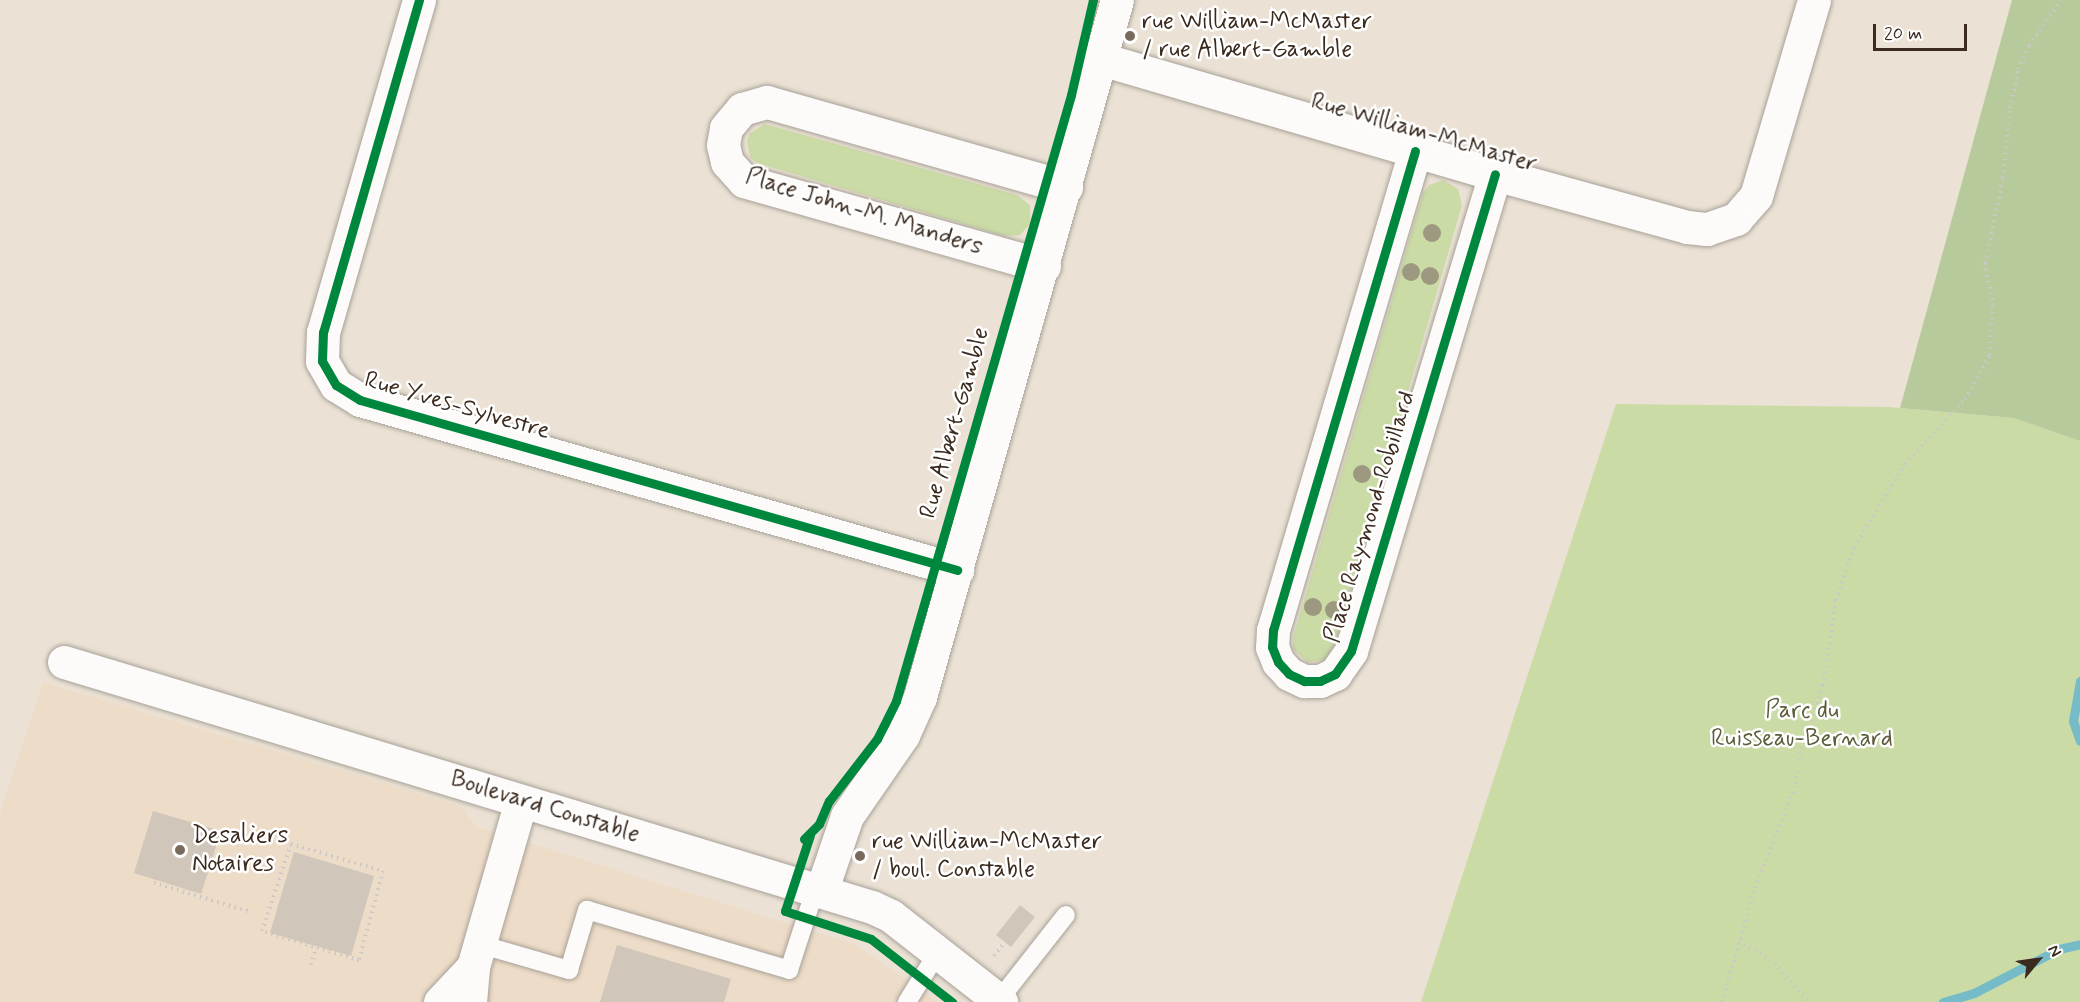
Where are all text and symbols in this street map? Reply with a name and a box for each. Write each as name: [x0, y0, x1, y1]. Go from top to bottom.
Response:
place label: rue William-McMaster / rue Albert-Gamble: [1142, 8, 1372, 64]
scale bar: [1876, 12, 1970, 50]
text: 20 m: [1884, 22, 1922, 46]
marker: rue William-McMaster / rue Albert-Gamble: [1123, 29, 1137, 43]
street label: Rue William-McMaster: [1308, 87, 1540, 179]
street label: Place John-M. Manders: [741, 162, 987, 262]
street label: Rue Albert-Gamble: [914, 324, 996, 522]
street label: Rue Yves-Sylvestre: [361, 366, 553, 446]
street label: Place Raymond-Robillard: [1318, 389, 1422, 645]
park label: Parc du Ruisseau-Bernard: [1711, 697, 1893, 753]
street label: Boulevard Constable: [445, 764, 645, 850]
place label: Desaliers Notaires: [192, 822, 288, 878]
place label: rue William-McMaster / boul. Constable: [872, 828, 1102, 884]
marker: Desaliers Notaires: [173, 843, 187, 857]
marker: rue William-McMaster / boul. Constable: [853, 849, 867, 863]
north arrow: [2008, 930, 2068, 990]
text: N: [2042, 941, 2066, 961]

